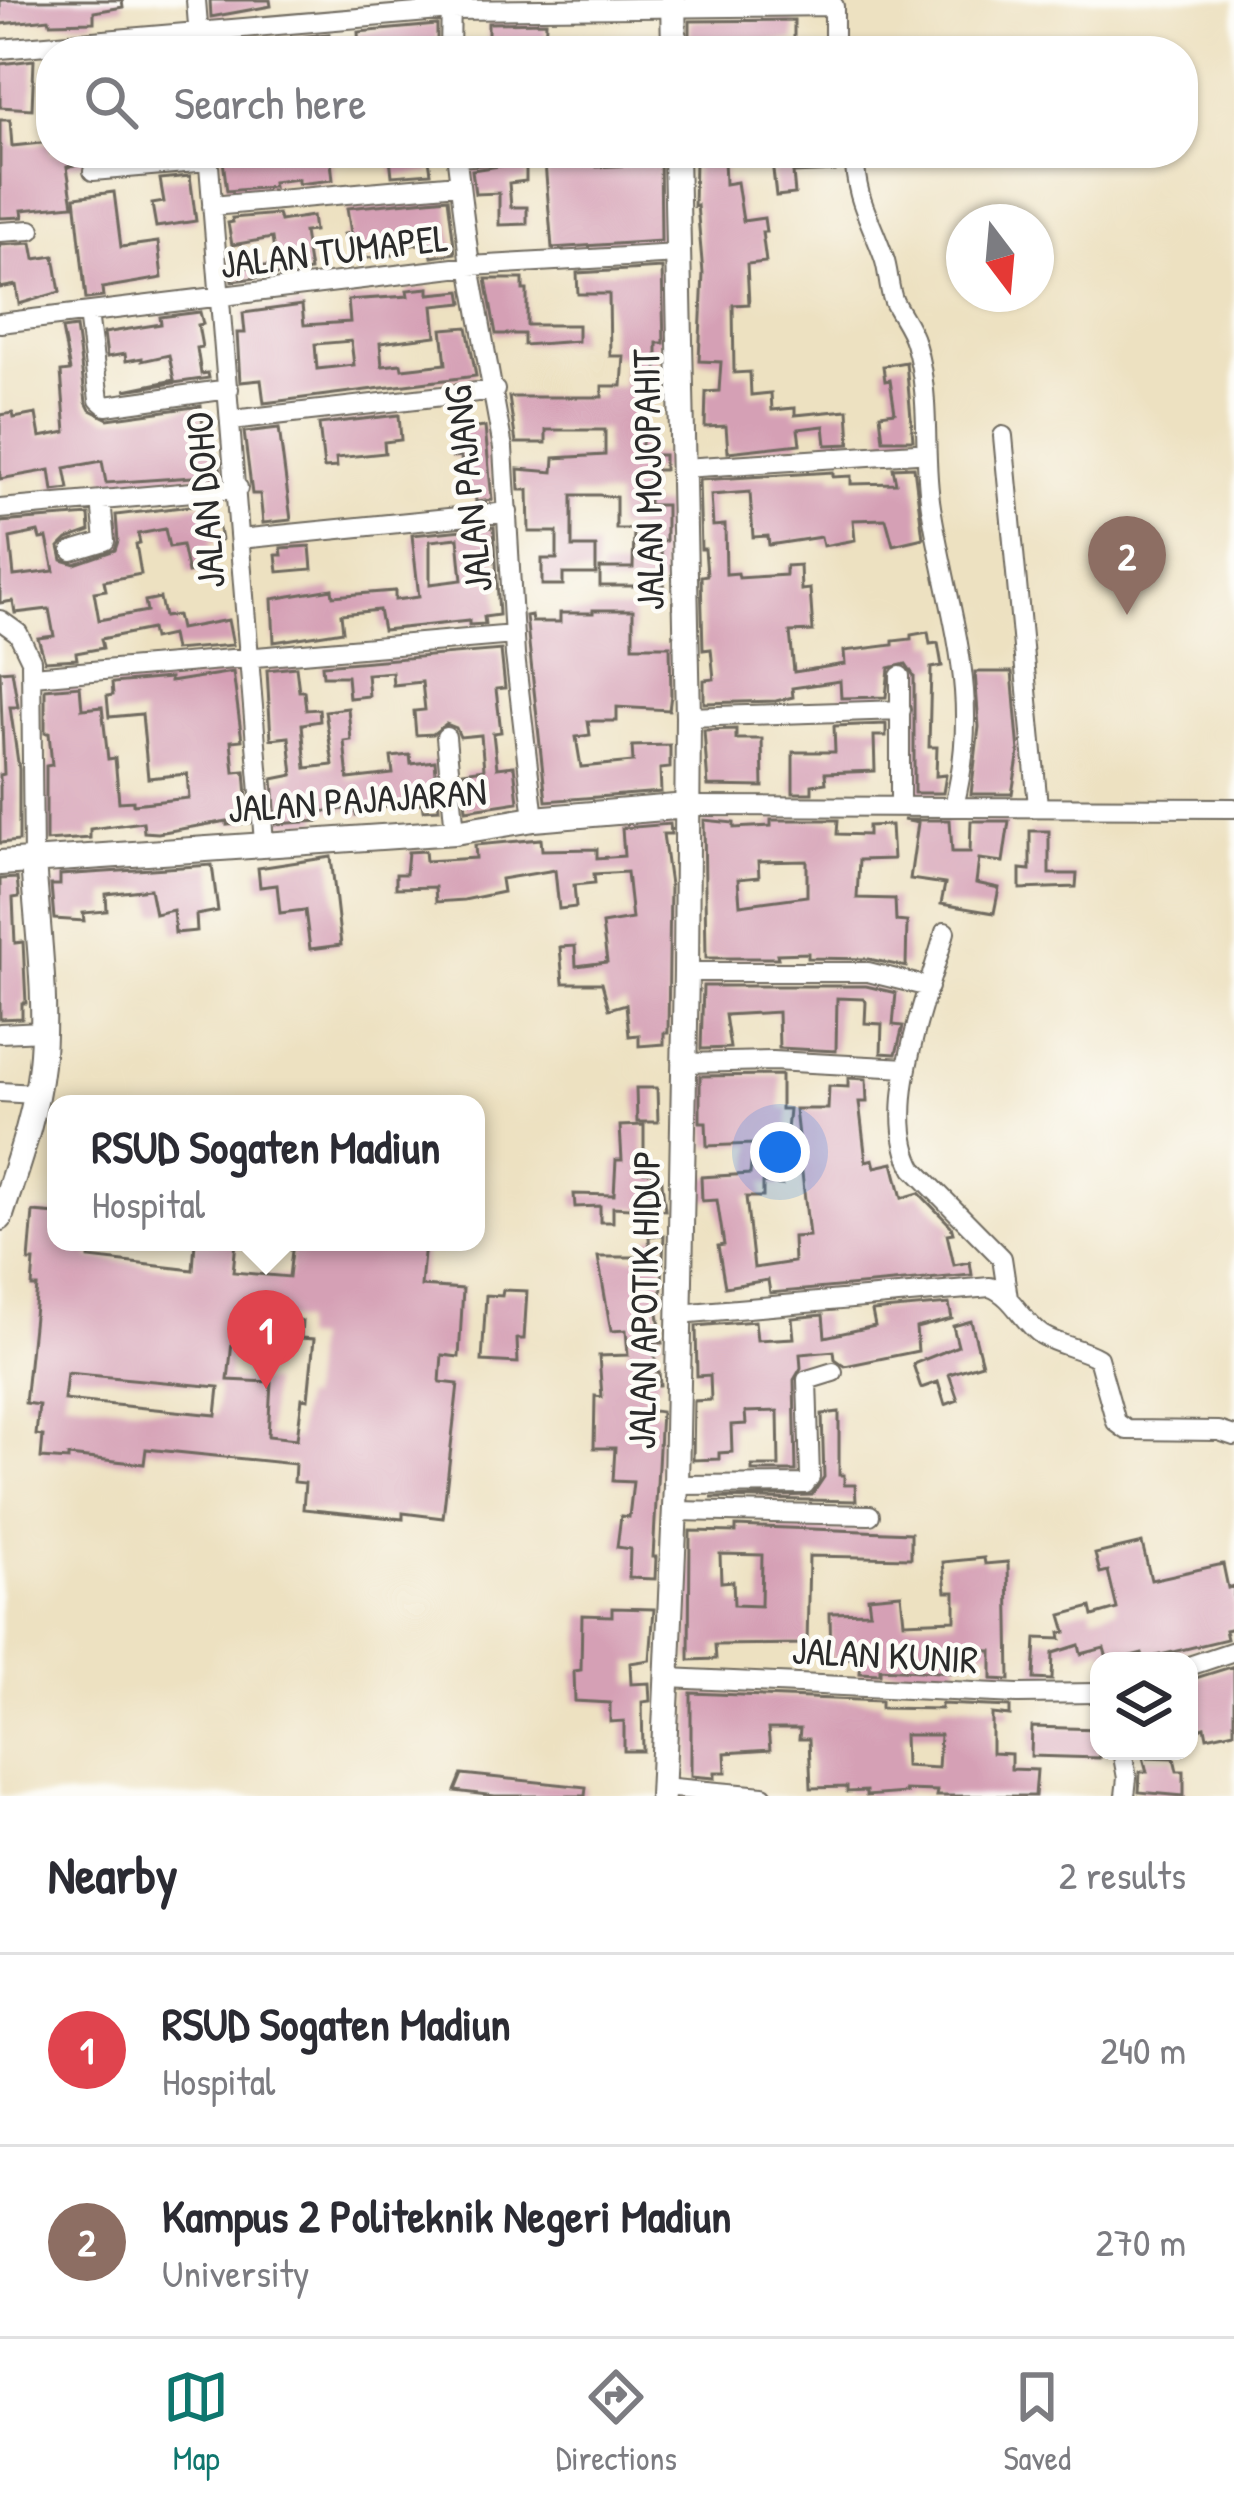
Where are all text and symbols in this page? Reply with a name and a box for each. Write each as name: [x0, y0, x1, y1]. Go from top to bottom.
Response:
search box: [36, 36, 1198, 168]
icon: search: [78, 69, 144, 135]
text: Search here: [174, 72, 366, 133]
north arrow: [946, 204, 1054, 312]
street label: JALAN TUMAPEL: [217, 210, 451, 290]
street label: JALAN MOJOPAHIT: [618, 348, 676, 611]
street label: JALAN PAJANG: [430, 383, 504, 595]
street label: JALAN DOHO: [171, 410, 237, 590]
pin: 2: [1088, 516, 1166, 615]
street label: JALAN PAJAJARAN: [226, 764, 488, 834]
popup: [47, 1095, 485, 1251]
text: RSUD Sogaten Madiun: [92, 1116, 440, 1177]
your location: [750, 1122, 810, 1182]
street label: JALAN APOTIK HIDUP: [614, 1150, 672, 1450]
text: Hospital: [92, 1177, 205, 1230]
pin: 1: [227, 1290, 305, 1389]
street label: JALAN KUNIR: [791, 1623, 979, 1685]
map controls: [1090, 1652, 1198, 1760]
button: layers: [1090, 1652, 1198, 1760]
text: Nearby: [48, 1840, 178, 1909]
text: 2 results: [1059, 1848, 1186, 1901]
text: RSUD Sogaten Madiun: [162, 1993, 510, 2054]
text: 1: [80, 2023, 94, 2076]
text: 240 m: [1100, 2023, 1186, 2076]
text: Hospital: [162, 2054, 276, 2107]
text: Kampus 2 Politeknik Negeri Madiun: [162, 2185, 731, 2246]
text: 2: [78, 2215, 96, 2268]
text: 270 m: [1095, 2215, 1186, 2268]
text: University: [162, 2246, 310, 2299]
tab: Map: [163, 2364, 229, 2480]
tab: Directions: [556, 2364, 677, 2480]
tab: Saved: [1003, 2364, 1071, 2480]

